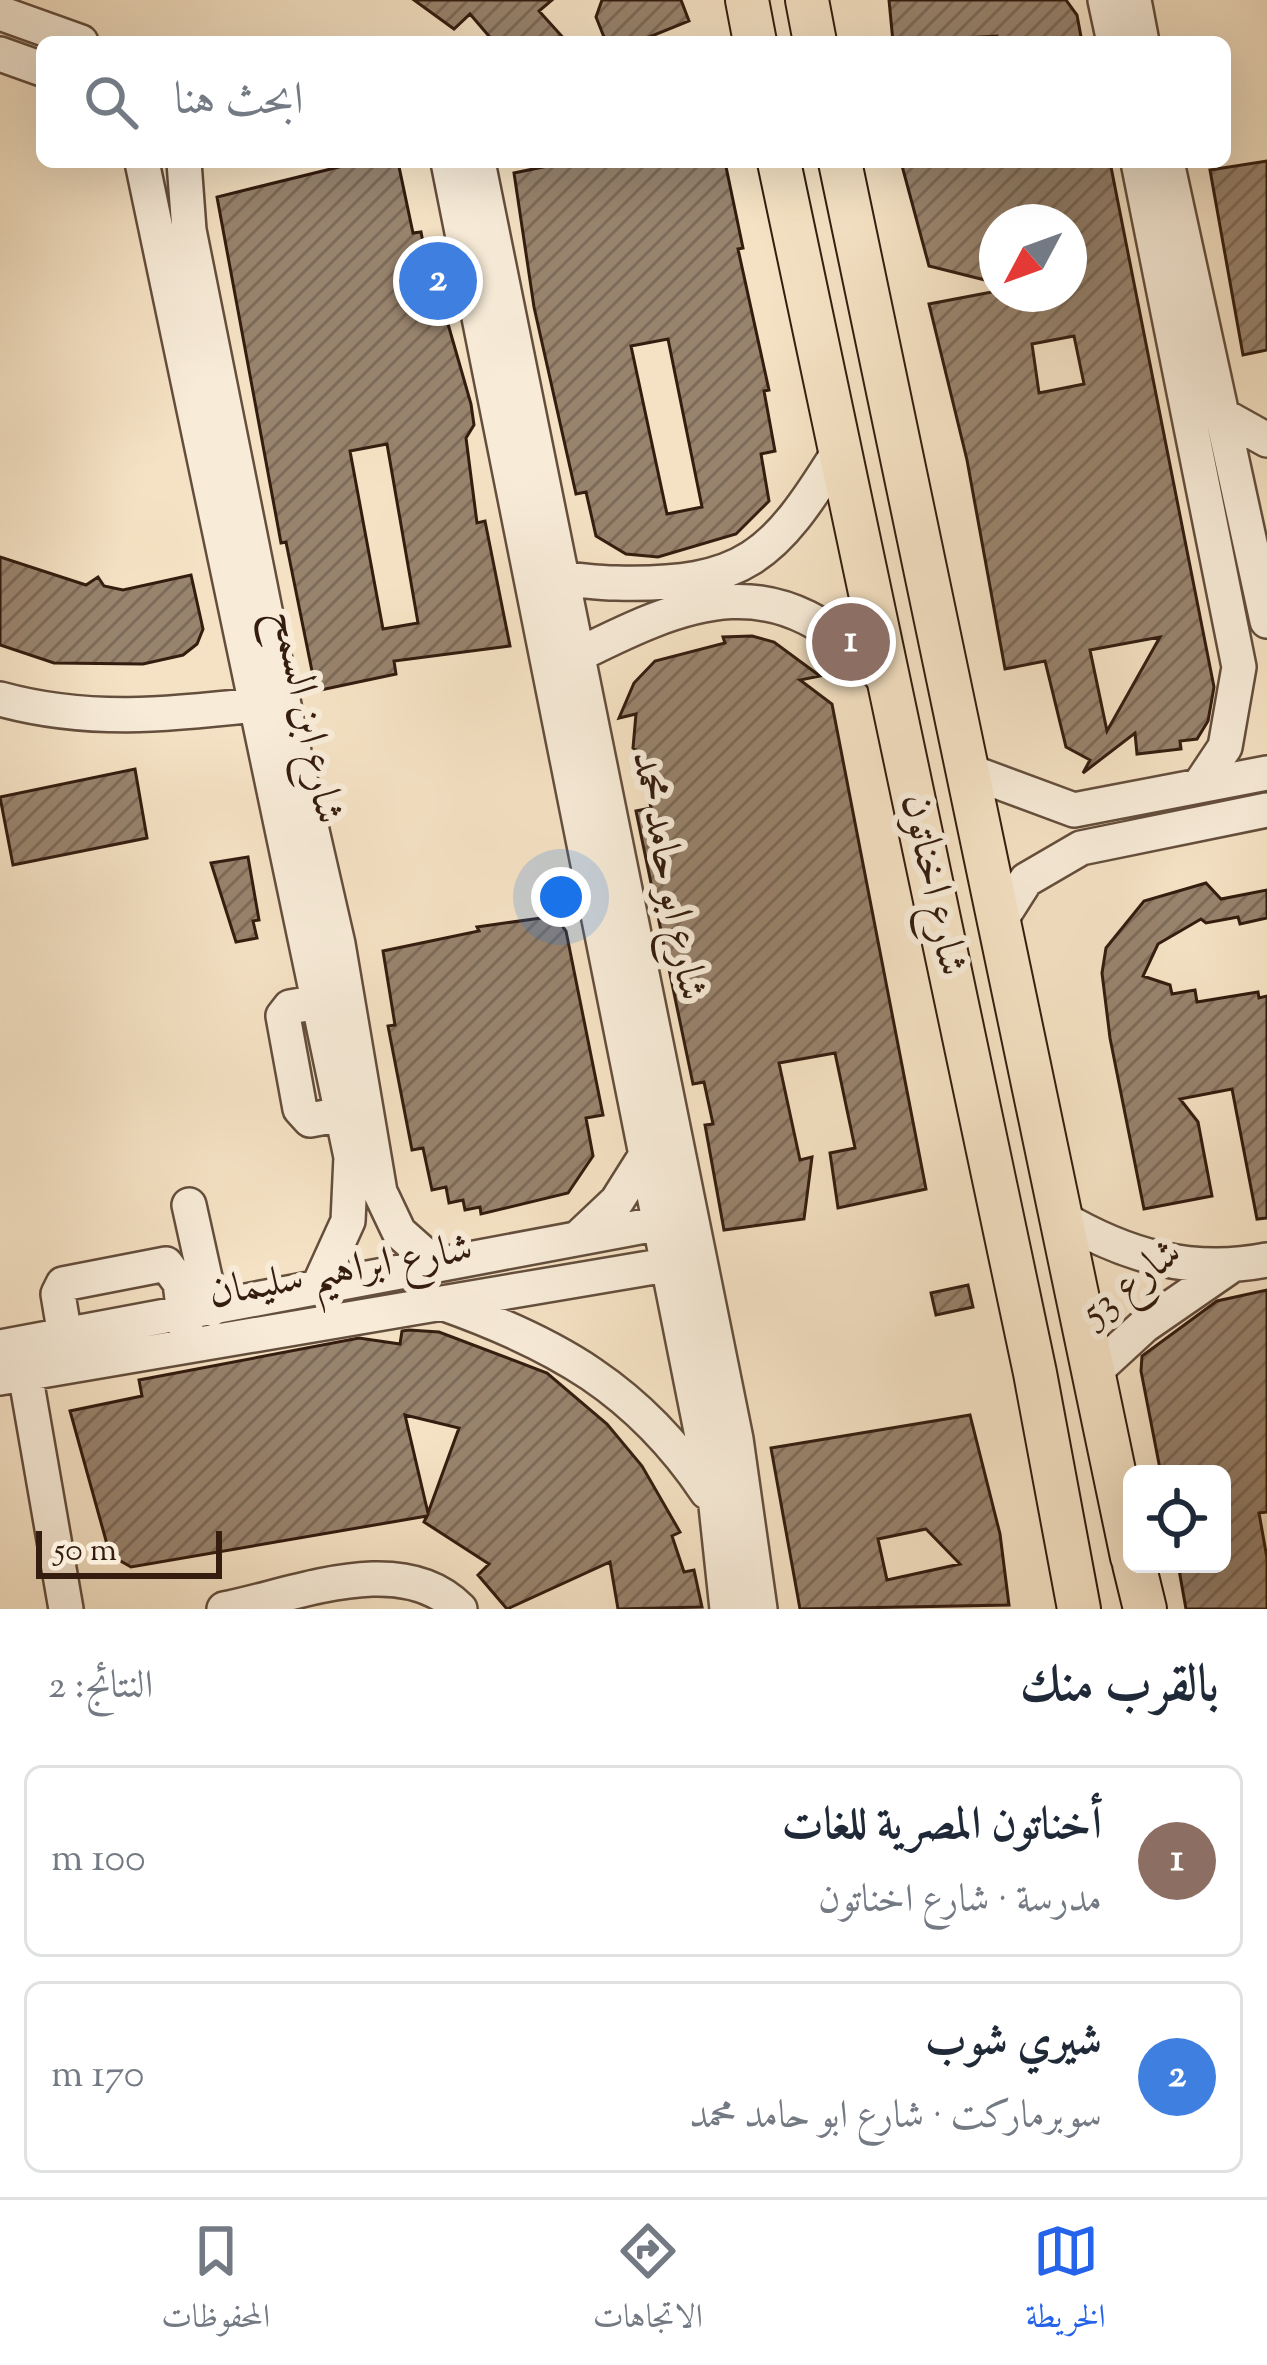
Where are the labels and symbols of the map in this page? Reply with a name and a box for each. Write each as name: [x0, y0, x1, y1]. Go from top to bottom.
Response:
north arrow: [979, 204, 1087, 312]
pin: 2: [399, 236, 477, 326]
pin: 1: [812, 597, 890, 687]
street label: شارع ابن السمح: [250, 604, 357, 830]
street label: شارع ابو حامد محمد: [612, 746, 721, 1006]
street label: شارع اخناتون: [882, 788, 981, 982]
your location: [531, 867, 591, 927]
street label: شارع ابراهيم سليمان: [204, 1220, 479, 1333]
street label: شارع 53: [1068, 1226, 1197, 1345]
scale bar: [36, 1525, 222, 1578]

